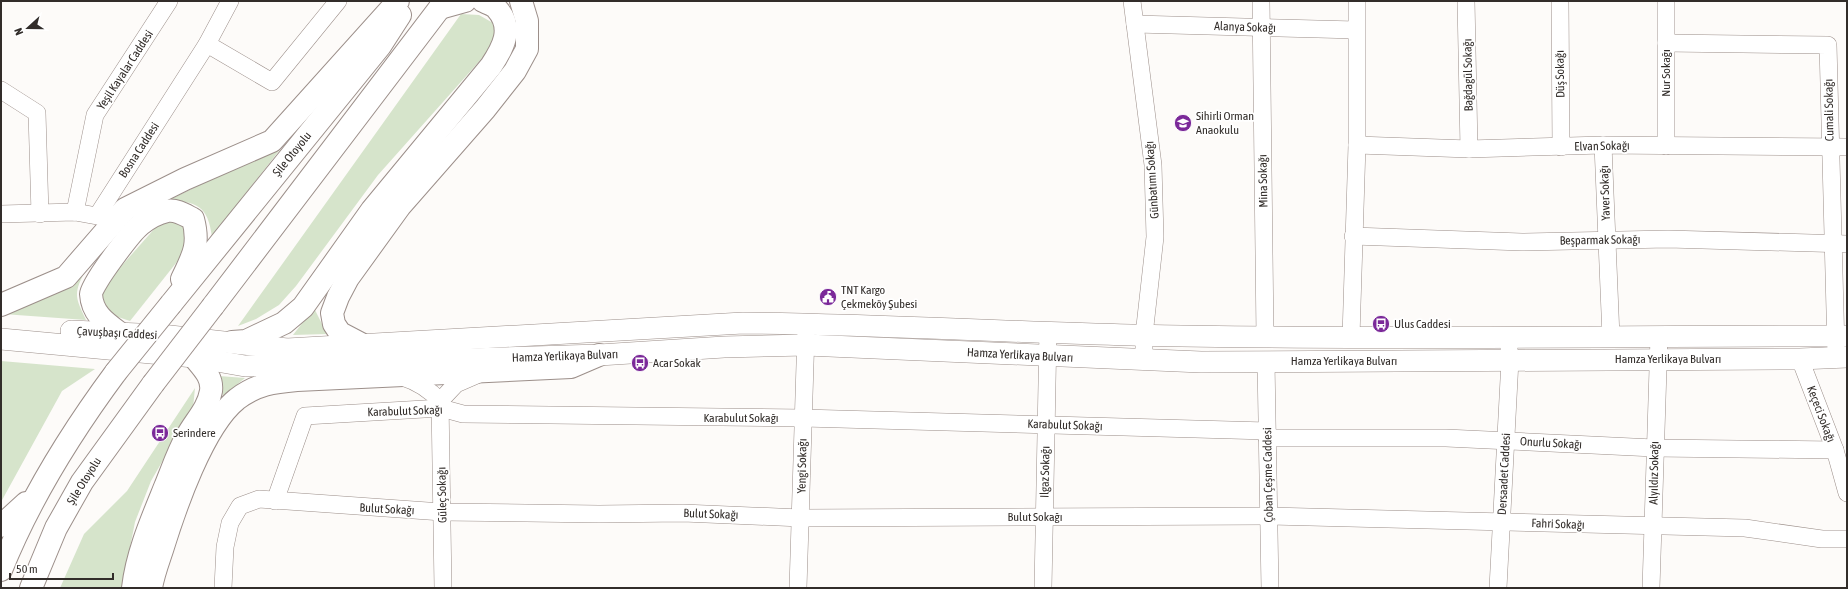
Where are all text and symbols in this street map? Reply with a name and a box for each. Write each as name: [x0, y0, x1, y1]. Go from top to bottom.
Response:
north arrow: [8, 8, 48, 48]
street label: Alanya Sokağı: [1214, 19, 1276, 35]
text: N: [12, 26, 25, 37]
street label: Yeşil Kayalar Caddesi: [94, 27, 156, 113]
street label: Bağdagül Sokağı: [1460, 39, 1476, 111]
street label: Nur Sokağı: [1659, 49, 1673, 97]
street label: Düş Sokağı: [1553, 50, 1567, 98]
street label: Cumali Sokağı: [1821, 79, 1837, 141]
place label: Sihirli Orman Anaokulu: [1196, 109, 1254, 137]
school or university icon: Sihirli Orman Anaokulu: [1173, 113, 1193, 133]
street label: Bosna Caddesi: [116, 120, 162, 180]
street label: Şile Otoyolu: [270, 129, 314, 179]
street label: Elvan Sokağı: [1574, 139, 1630, 153]
street label: Günbatımı Sokağı: [1142, 141, 1162, 219]
street label: Mina Sokağı: [1256, 154, 1270, 208]
street label: Yaver Sokağı: [1597, 165, 1613, 221]
street label: Beşparmak Sokağı: [1559, 232, 1641, 248]
place label: TNT Kargo Çekmeköy Şubesi: [841, 283, 917, 311]
public building icon: TNT Kargo Çekmeköy Şubesi: [818, 287, 838, 307]
bus stop icon: Ulus Caddesi: [1371, 314, 1391, 334]
place label: Ulus Caddesi: [1394, 317, 1451, 331]
street label: Çavuşbaşı Caddesi: [76, 324, 158, 342]
street label: Hamza Yerlikaya Bulvarı: [966, 345, 1074, 365]
street label: Hamza Yerlikaya Bulvarı: [512, 347, 618, 365]
street label: Hamza Yerlikaya Bulvarı: [1615, 352, 1721, 366]
bus stop icon: Acar Sokak: [630, 353, 650, 373]
street label: Hamza Yerlikaya Bulvarı: [1291, 354, 1397, 368]
place label: Acar Sokak: [653, 356, 702, 370]
street label: Keçeci Sokağı: [1804, 384, 1838, 444]
street label: Karabulut Sokağı: [367, 403, 443, 419]
street label: Karabulut Sokağı: [703, 411, 779, 425]
street label: Karabulut Sokağı: [1027, 417, 1103, 433]
bus stop icon: Serindere: [150, 423, 170, 443]
place label: Serindere: [173, 426, 216, 440]
street label: Çoban Çeşme Caddesi: [1260, 427, 1276, 523]
street label: Dersaadet Caddesi: [1495, 433, 1513, 515]
street label: Onurlu Sokağı: [1520, 434, 1582, 452]
street label: Yengi Sokağı: [795, 438, 809, 494]
street label: Alyıldız Sokağı: [1646, 441, 1662, 505]
street label: Ilgaz Sokağı: [1038, 446, 1052, 498]
street label: Şile Otoyolu: [64, 455, 104, 507]
street label: Güleç Sokağı: [435, 467, 449, 523]
street label: Bulut Sokağı: [359, 501, 415, 517]
street label: Bulut Sokağı: [683, 506, 739, 522]
street label: Bulut Sokağı: [1007, 510, 1063, 524]
street label: Fahri Sokağı: [1531, 516, 1585, 532]
scale bar: [10, 555, 113, 581]
text: 50 m: [16, 562, 38, 576]

